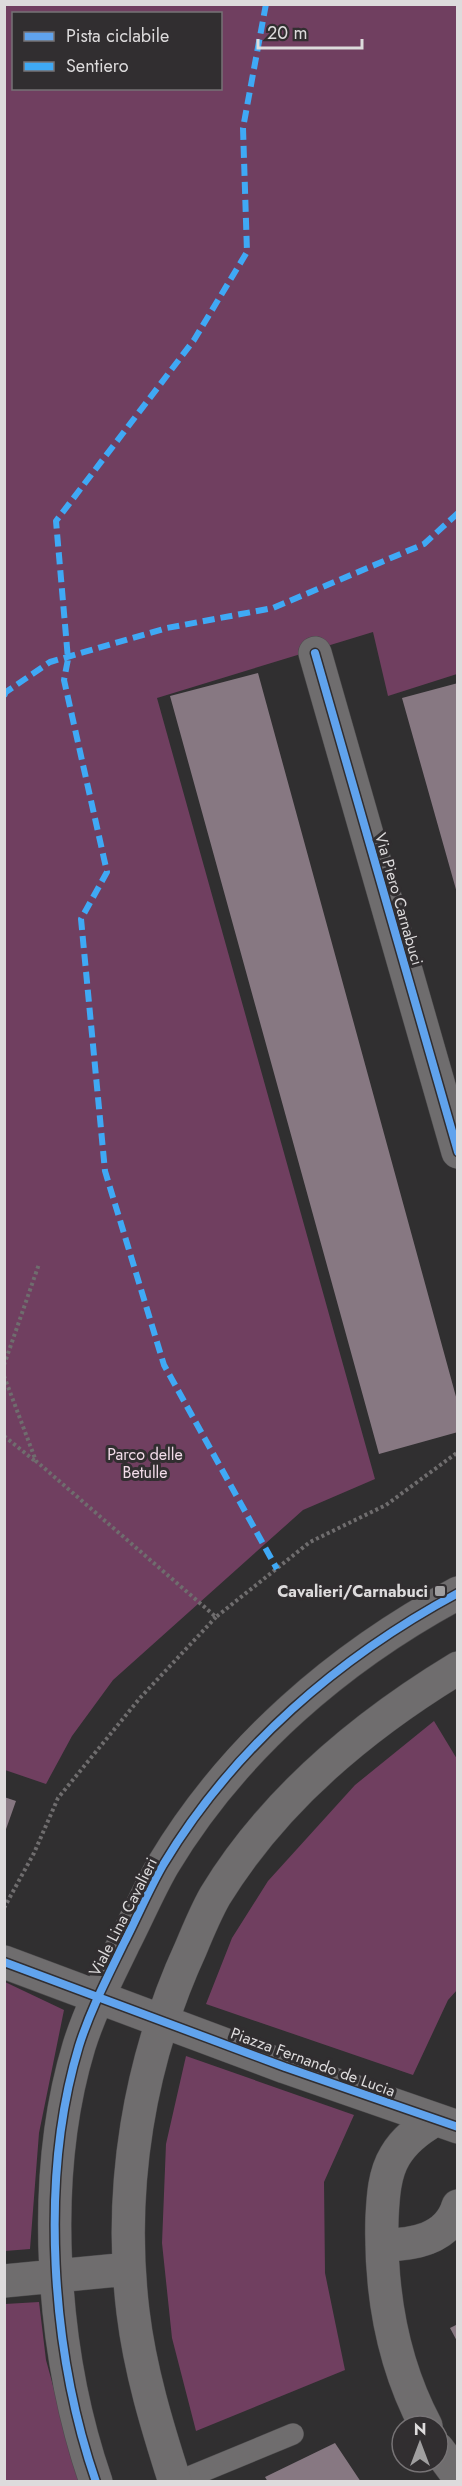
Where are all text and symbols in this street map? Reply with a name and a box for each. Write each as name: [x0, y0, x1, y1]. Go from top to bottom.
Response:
legend: [12, 12, 222, 90]
scale bar: [258, 12, 362, 50]
text: 20 m: [267, 20, 307, 46]
text: Pista ciclabile: [66, 23, 169, 49]
text: Sentiero: [66, 53, 129, 79]
street label: Via Piero Carnabuci: [369, 830, 429, 968]
park label: Parco delle Betulle: [107, 1443, 183, 1484]
place label: Cavalieri/Carnabuci: [277, 1580, 428, 1603]
marker: Cavalieri/Carnabuci: [433, 1584, 447, 1598]
street label: Viale Lina Cavalieri: [83, 1854, 163, 1980]
street label: Piazza Fernando de Lucia: [227, 2021, 399, 2103]
north arrow: [390, 2414, 450, 2474]
text: N: [414, 2418, 426, 2441]

